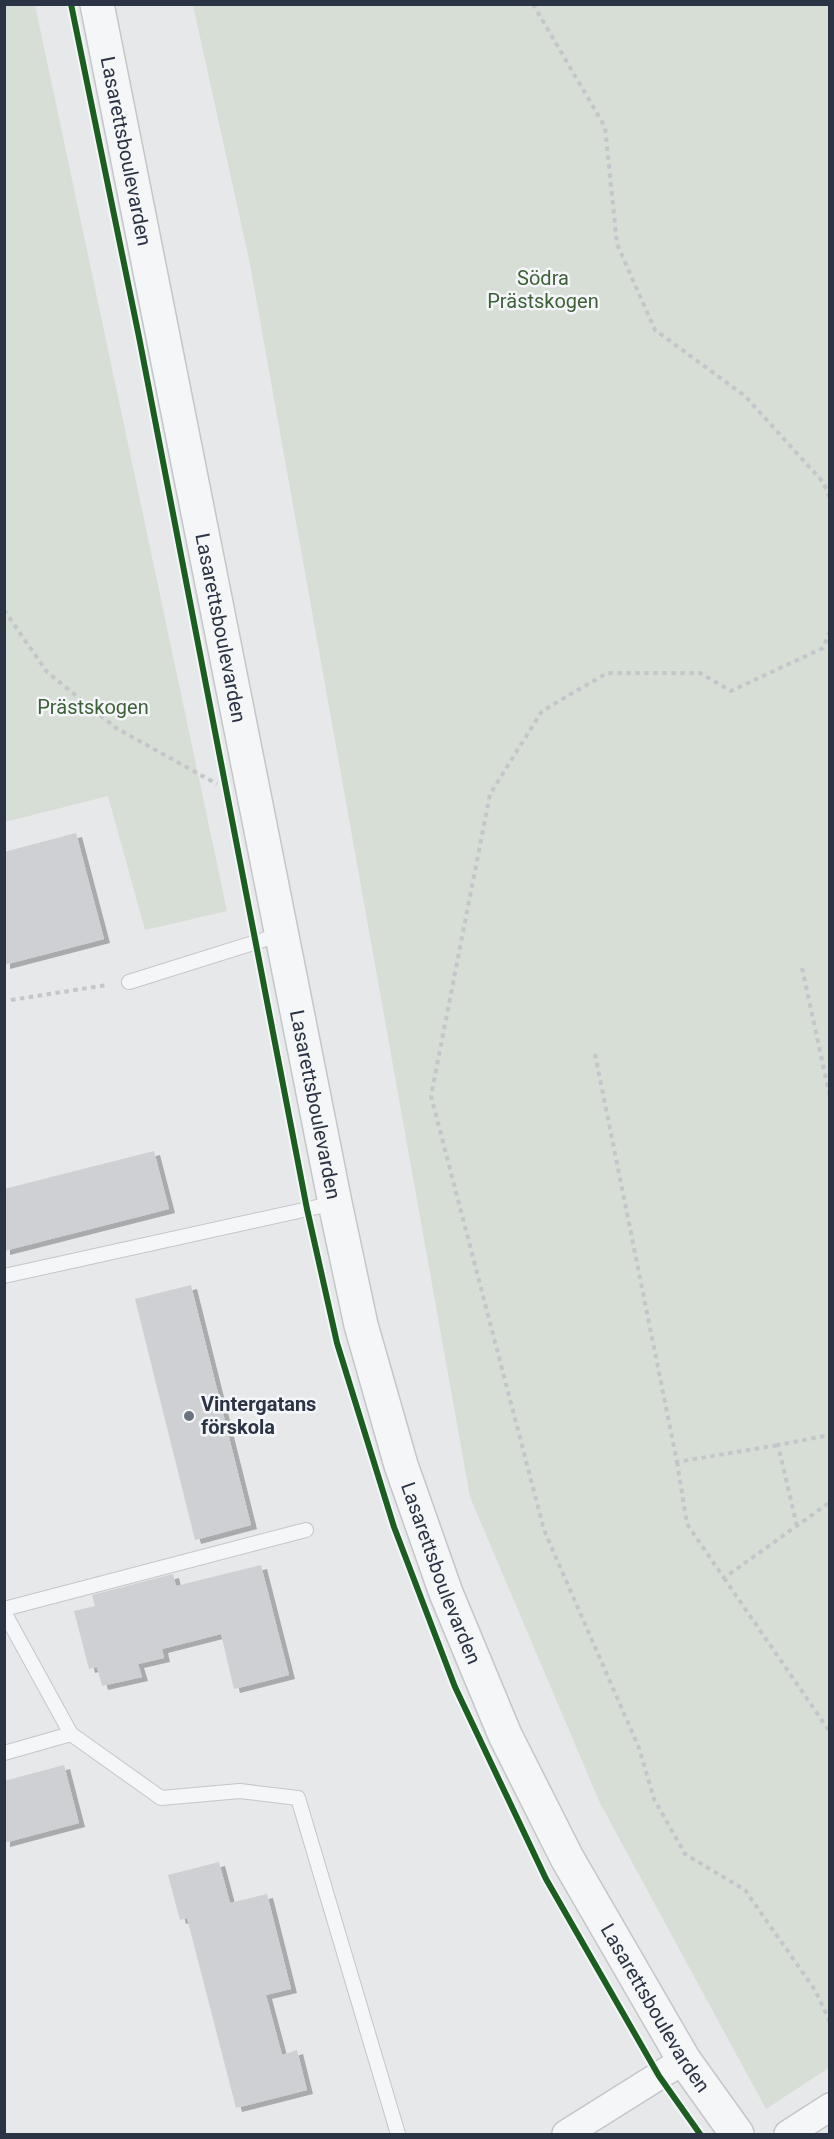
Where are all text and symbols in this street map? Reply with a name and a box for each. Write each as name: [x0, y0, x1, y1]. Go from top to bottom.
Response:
street label: Lasarettsboulevarden: [96, 54, 157, 248]
park label: Södra Prästskogen: [487, 266, 599, 313]
street label: Lasarettsboulevarden: [190, 531, 251, 725]
park label: Prästskogen: [37, 695, 149, 719]
street label: Lasarettsboulevarden: [285, 1008, 346, 1201]
place label: Vintergatans förskola: [201, 1392, 316, 1439]
marker: Vintergatans förskola: [182, 1409, 196, 1423]
street label: Lasarettsboulevarden: [396, 1479, 486, 1668]
street label: Lasarettsboulevarden: [596, 1919, 715, 2097]

